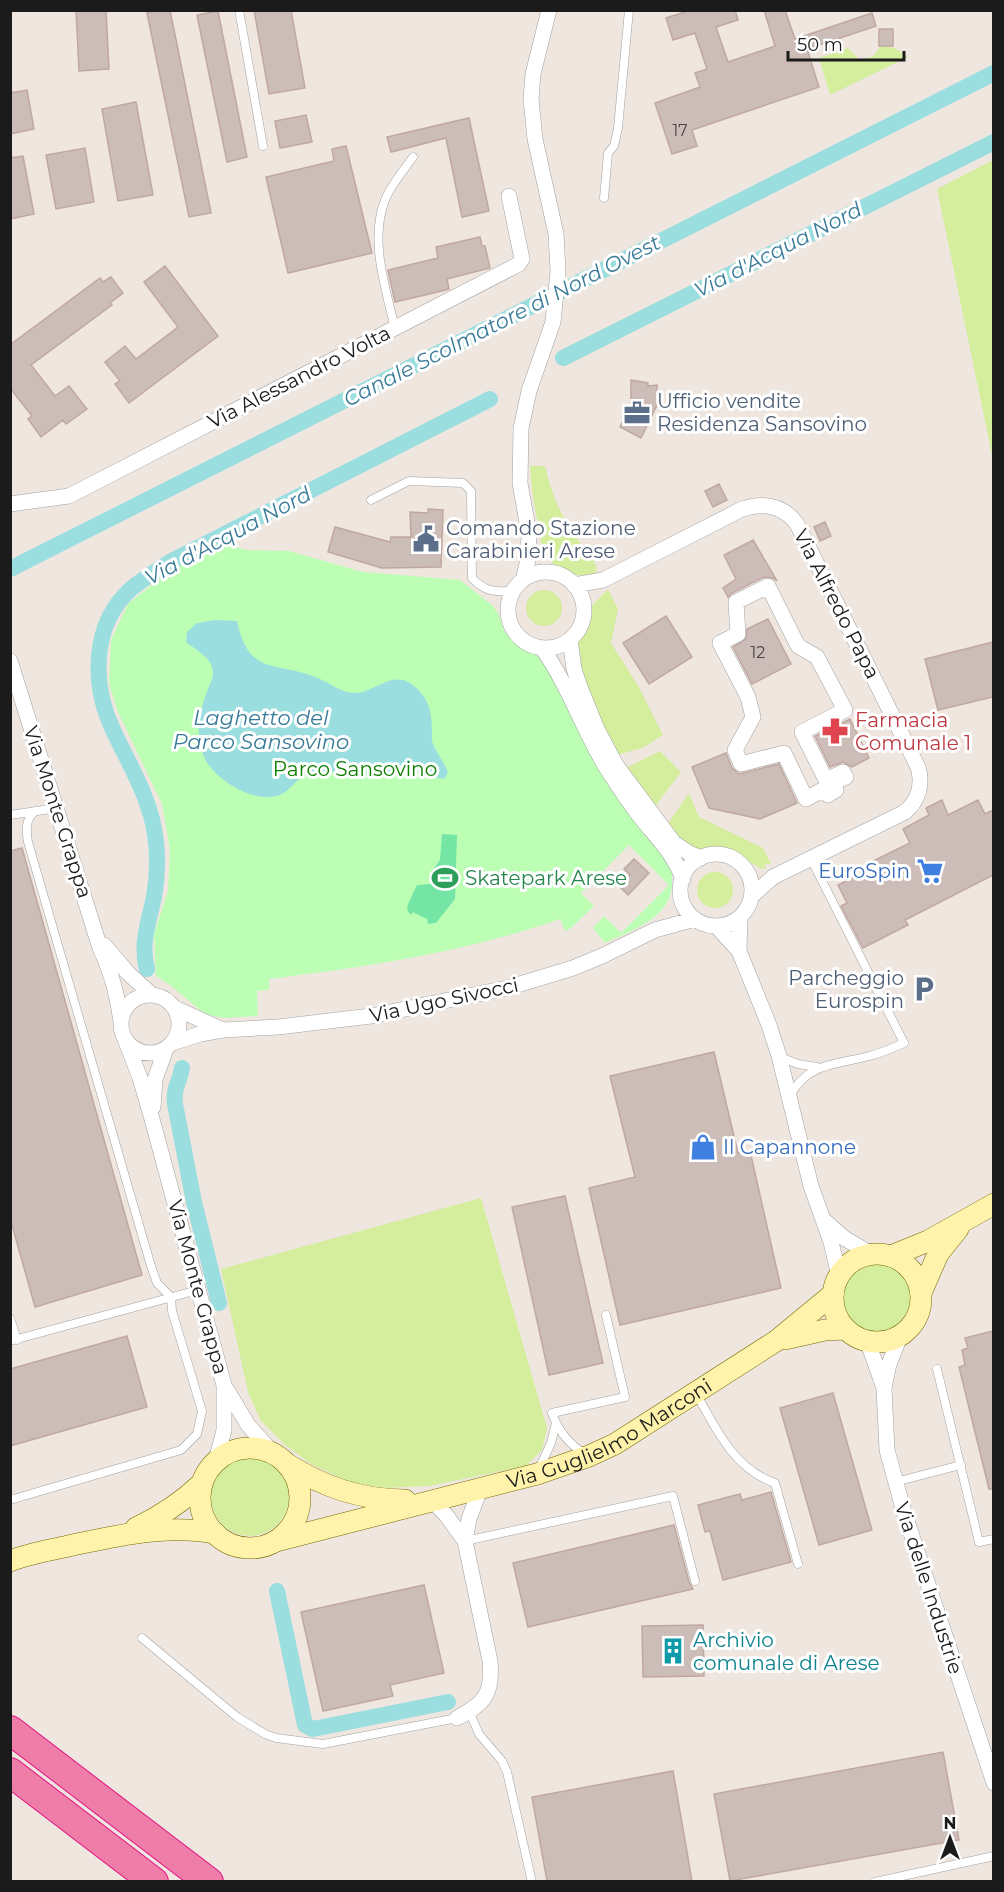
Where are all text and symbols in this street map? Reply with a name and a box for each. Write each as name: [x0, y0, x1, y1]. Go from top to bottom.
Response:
scale bar: [788, 24, 904, 62]
text: 50 m: [797, 34, 843, 56]
house number: 17: [672, 121, 688, 140]
water label: Via d'Acqua Nord: [690, 196, 866, 303]
water label: Canale Scolmatore di Nord Ovest: [339, 229, 665, 412]
street label: Via Alessandro Volta: [204, 320, 394, 434]
place label: Ufficio vendite Residenza Sansovino: [657, 389, 867, 436]
office icon: Ufficio vendite Residenza Sansovino: [622, 398, 652, 428]
water label: Via d'Acqua Nord: [140, 481, 316, 590]
place label: Comando Stazione Carabinieri Arese: [446, 516, 636, 563]
public building icon: Comando Stazione Carabinieri Arese: [411, 524, 441, 554]
street label: Via Alfredo Papa: [789, 525, 885, 683]
house number: 12: [751, 643, 765, 662]
water label: Laghetto del Parco Sansovino: [173, 705, 349, 754]
place label: Farmacia Comunale 1: [855, 708, 971, 755]
pharmacy icon: Farmacia Comunale 1: [820, 716, 850, 746]
street label: Via Monte Grappa: [19, 723, 97, 901]
park label: Parco Sansovino: [273, 757, 437, 781]
supermarket icon: EuroSpin: [915, 856, 945, 886]
place label: EuroSpin: [818, 859, 910, 883]
sports icon: Skatepark Arese: [430, 863, 460, 893]
place label: Skatepark Arese: [465, 866, 627, 890]
place label: Parcheggio Eurospin: [788, 966, 904, 1013]
street label: Via Ugo Sivocci: [367, 972, 521, 1028]
parking icon: Parcheggio Eurospin: [909, 974, 939, 1004]
shop icon: Il Capannone: [688, 1132, 718, 1162]
place label: Il Capannone: [723, 1135, 856, 1159]
street label: Via Monte Grappa: [163, 1197, 233, 1377]
street label: Via Guglielmo Marconi: [504, 1373, 716, 1493]
street label: Via delle Industrie: [890, 1499, 968, 1677]
place label: Archivio comunale di Arese: [693, 1628, 880, 1675]
building icon: Archivio comunale di Arese: [658, 1636, 688, 1666]
north arrow: [920, 1808, 980, 1868]
text: N: [944, 1814, 956, 1833]

